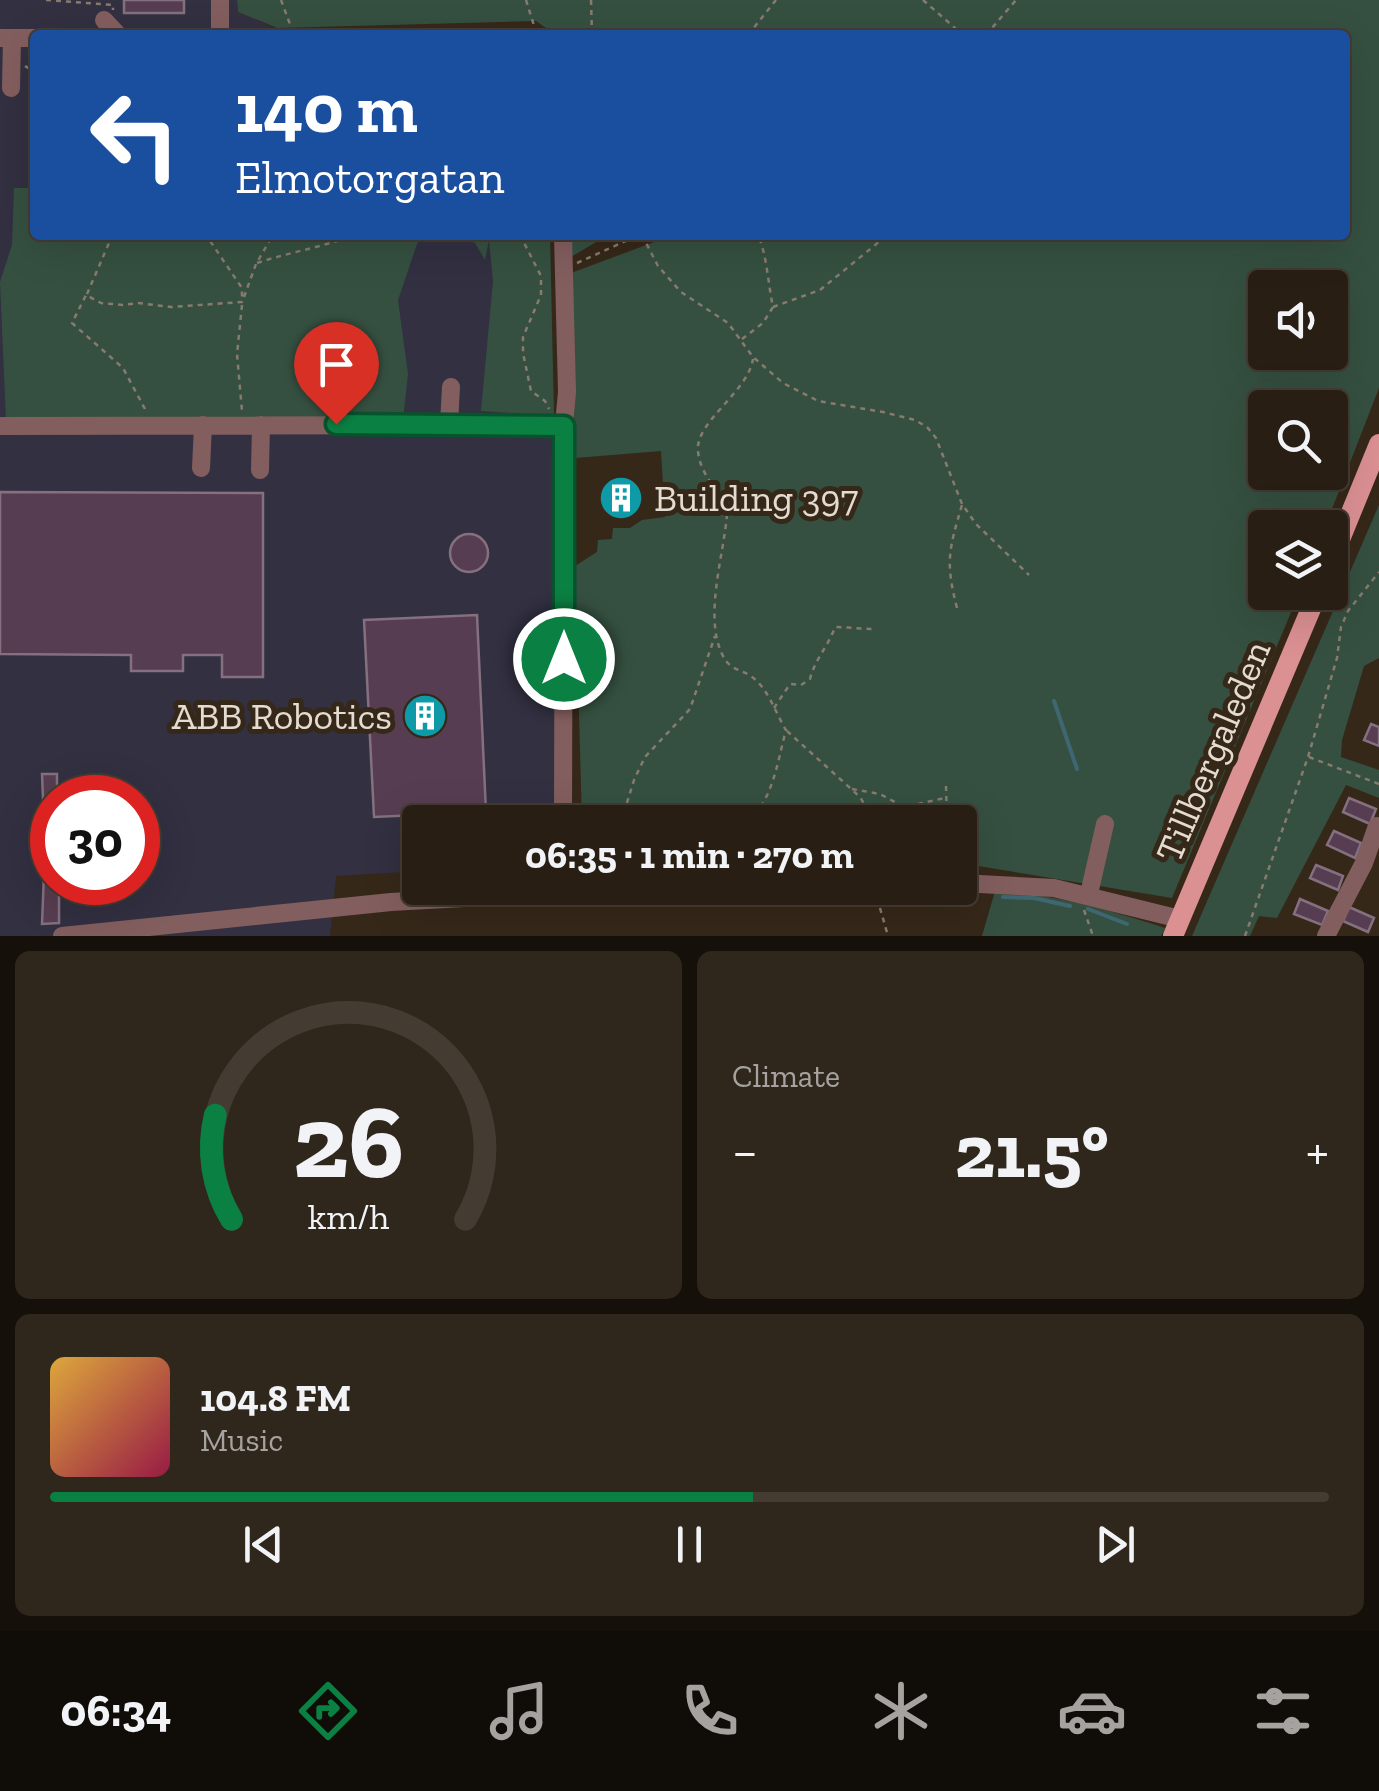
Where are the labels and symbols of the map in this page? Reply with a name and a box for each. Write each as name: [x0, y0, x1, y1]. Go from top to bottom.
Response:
pin: [294, 322, 379, 425]
building icon: Building 397: [598, 475, 644, 521]
place label: Building 397: [654, 475, 859, 521]
position arrow: [512, 607, 616, 711]
street label: Tillbergaleden: [1146, 633, 1280, 869]
place label: ABB Robotics: [172, 693, 392, 739]
building icon: ABB Robotics: [402, 693, 448, 739]
speed limit sign: 30: [30, 775, 160, 905]

